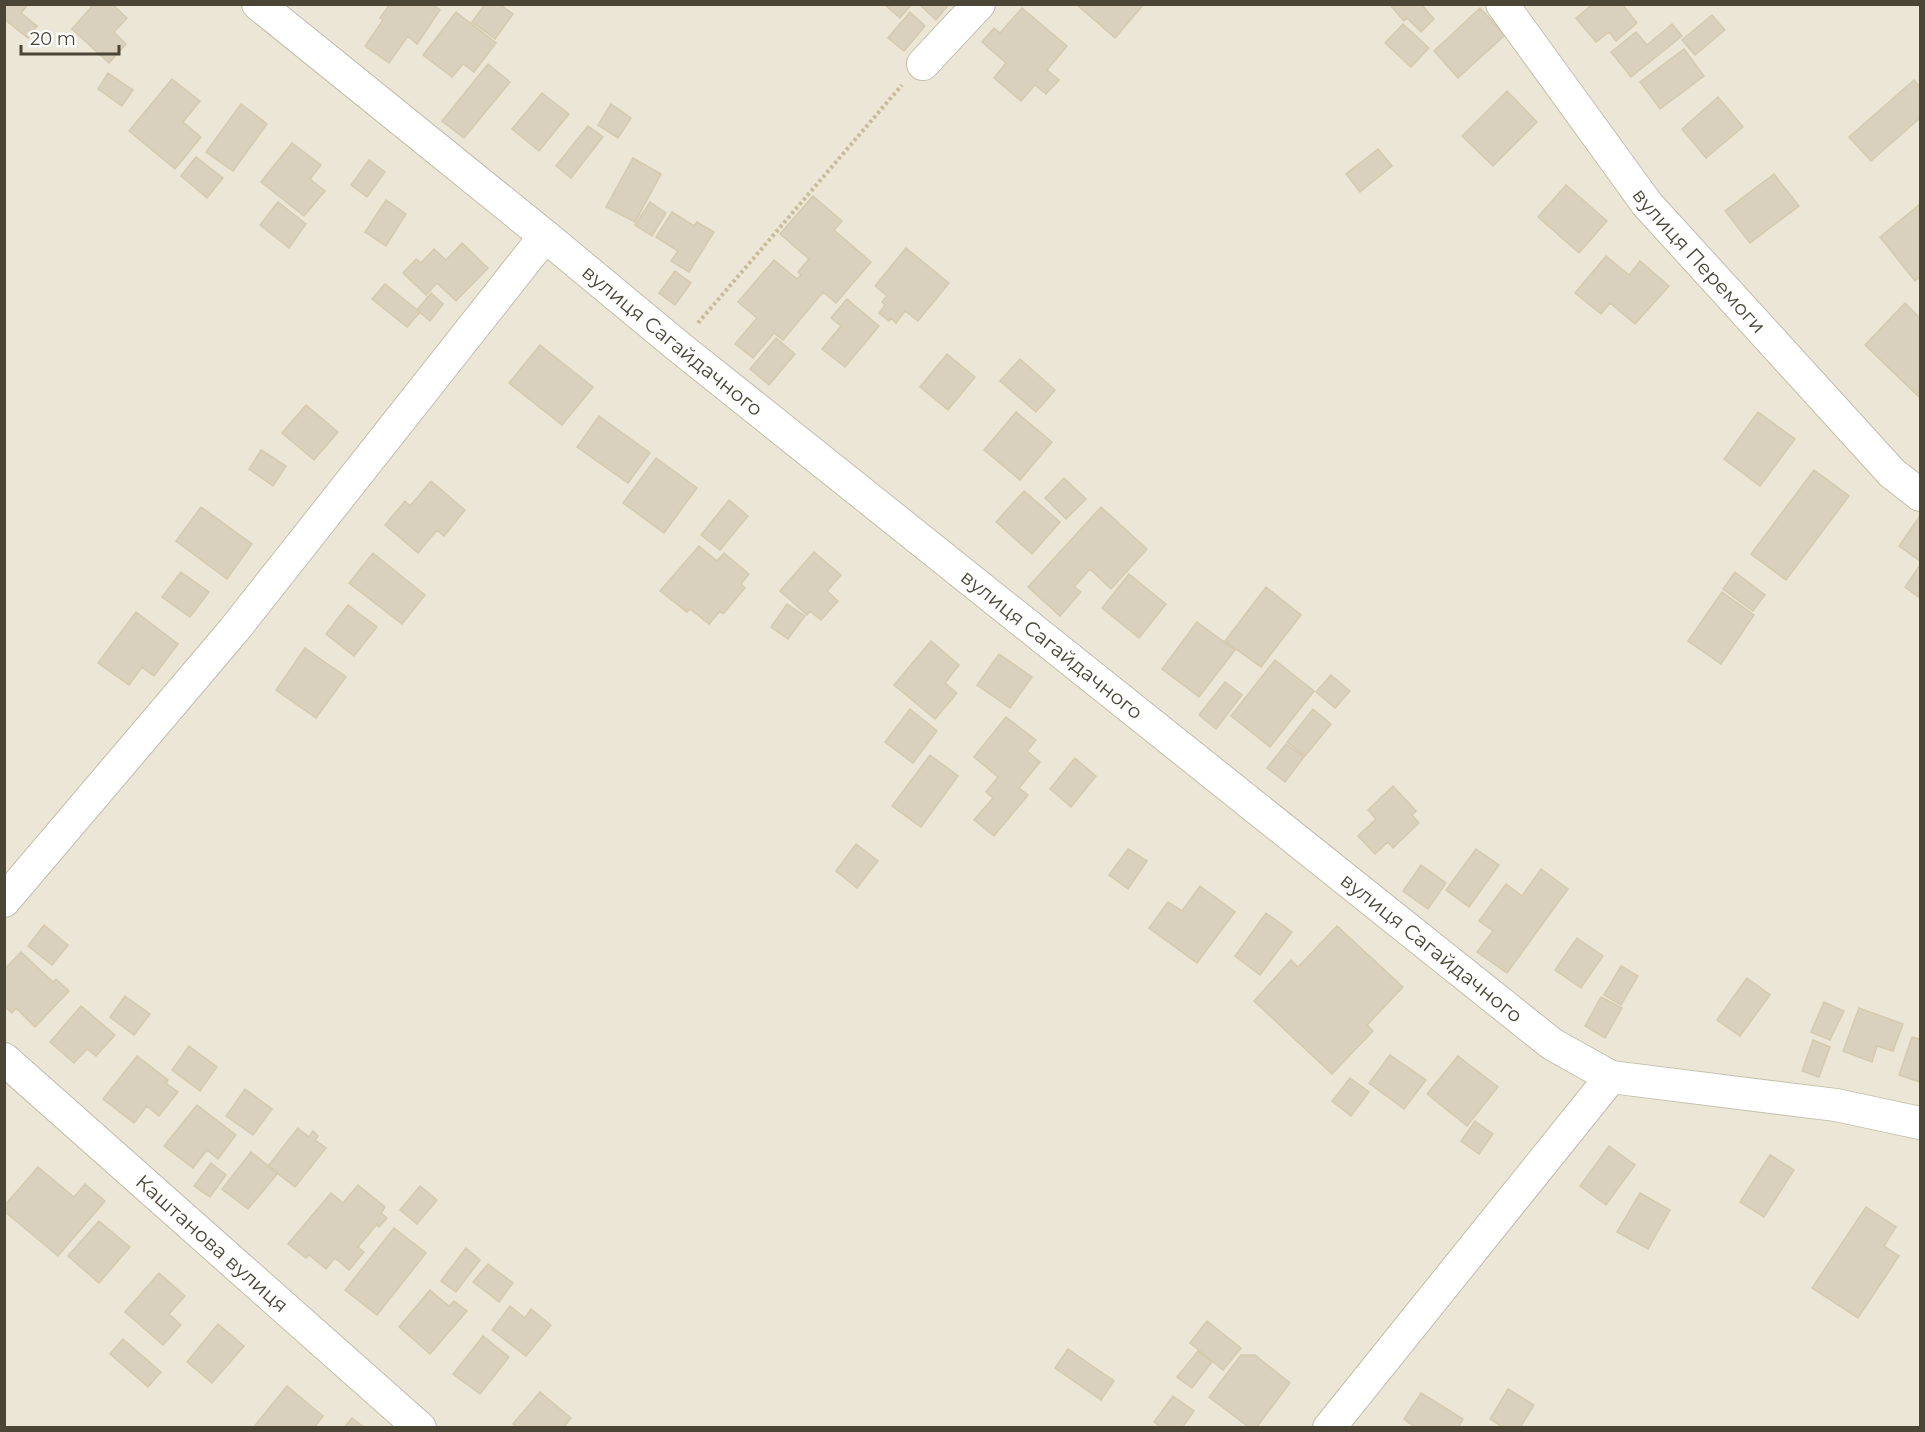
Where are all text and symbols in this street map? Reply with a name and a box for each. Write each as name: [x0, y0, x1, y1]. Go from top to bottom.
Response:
scale bar: [21, 18, 118, 56]
text: 20 m: [30, 28, 76, 50]
street label: вулиця Перемоги: [1628, 184, 1771, 338]
street label: вулиця Сагайдачного: [577, 260, 768, 421]
street label: вулиця Сагайдачного: [956, 565, 1147, 724]
street label: вулиця Сагайдачного: [1336, 868, 1527, 1028]
street label: Каштанова вулиця: [131, 1170, 293, 1317]

